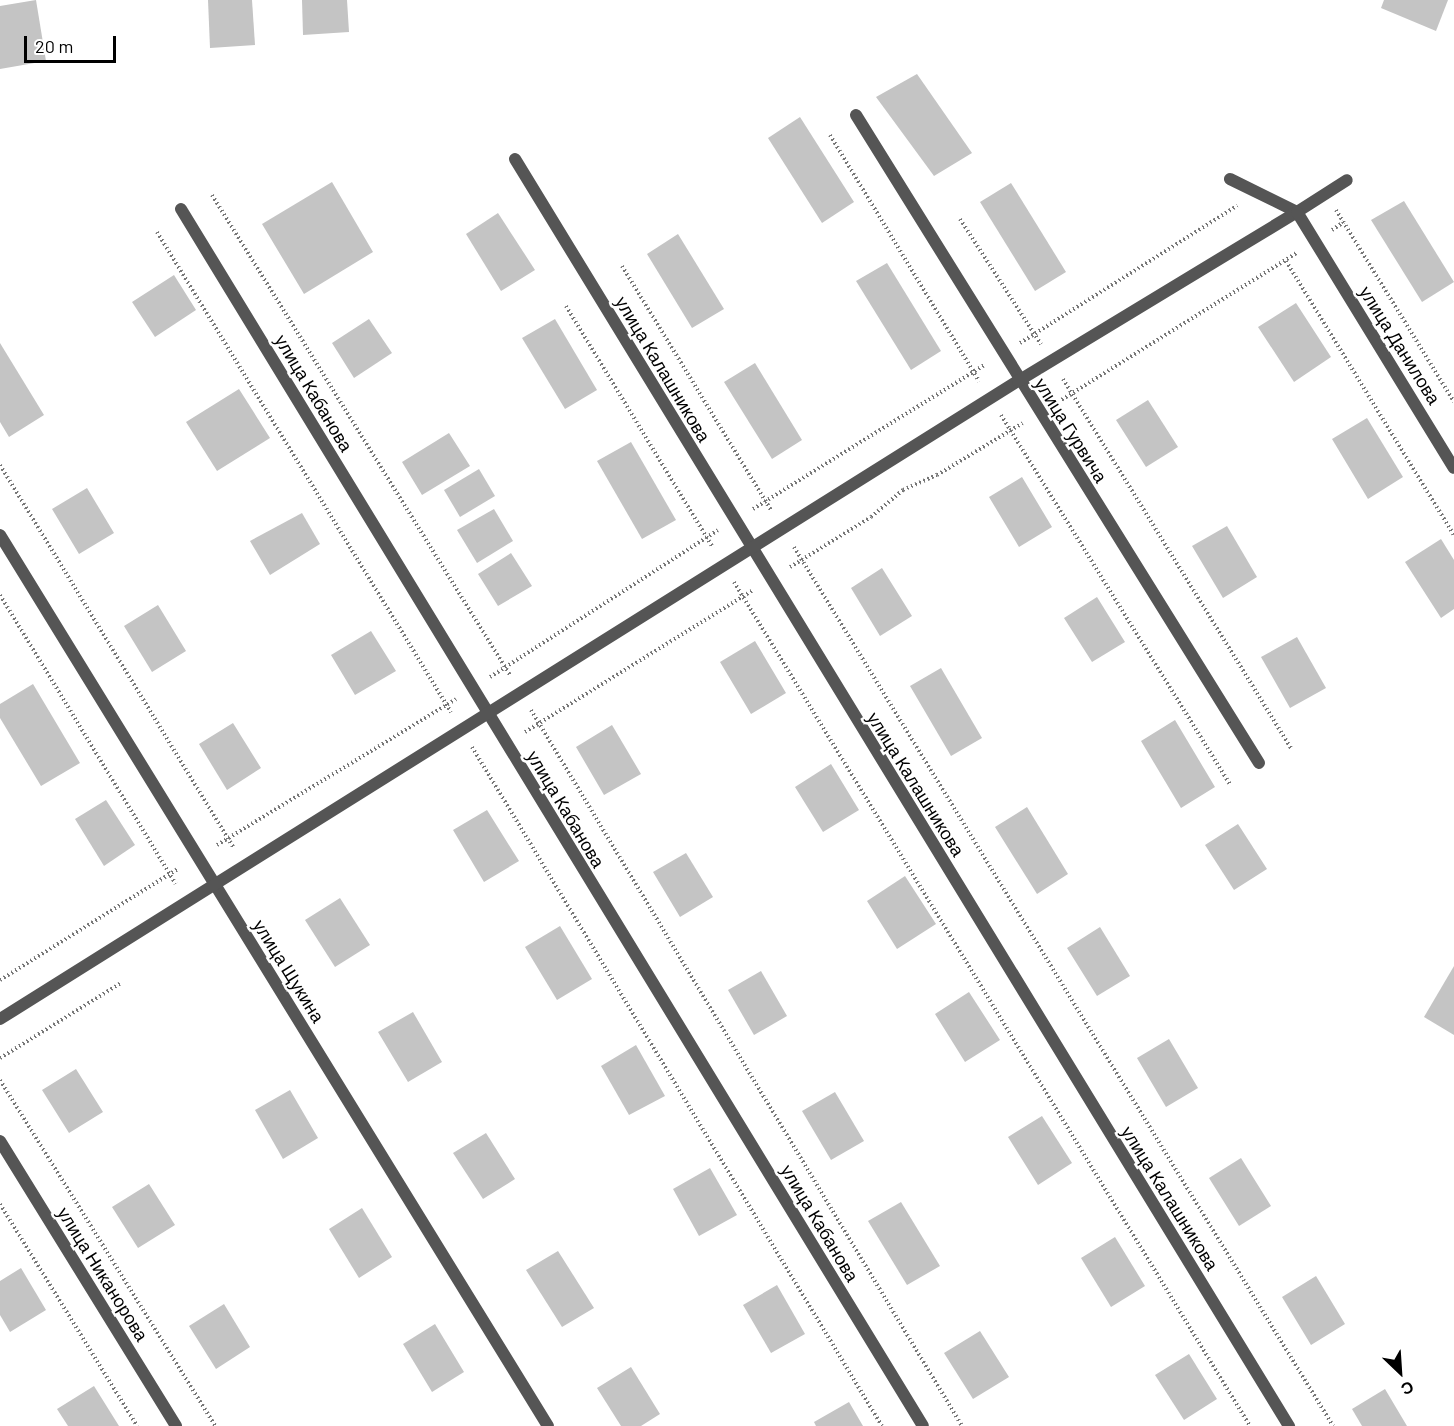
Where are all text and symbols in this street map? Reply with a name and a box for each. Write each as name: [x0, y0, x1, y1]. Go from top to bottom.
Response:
scale bar: [27, 24, 118, 62]
text: 20 m: [35, 35, 73, 57]
street label: улица Данилова: [1355, 282, 1445, 408]
street label: улица Калашникова: [611, 292, 715, 446]
street label: улица Кабанова: [271, 331, 357, 455]
street label: улица Гурвича: [1030, 374, 1112, 486]
street label: улица Калашникова: [863, 708, 969, 860]
street label: улица Кабанова: [523, 747, 609, 871]
street label: улица Щукина: [249, 916, 329, 1026]
street label: улица Калашникова: [1117, 1122, 1223, 1274]
street label: улица Кабанова: [777, 1161, 863, 1285]
street label: улица Никанорова: [53, 1203, 153, 1345]
north arrow: [1370, 1342, 1430, 1402]
text: С: [1399, 1378, 1417, 1400]

